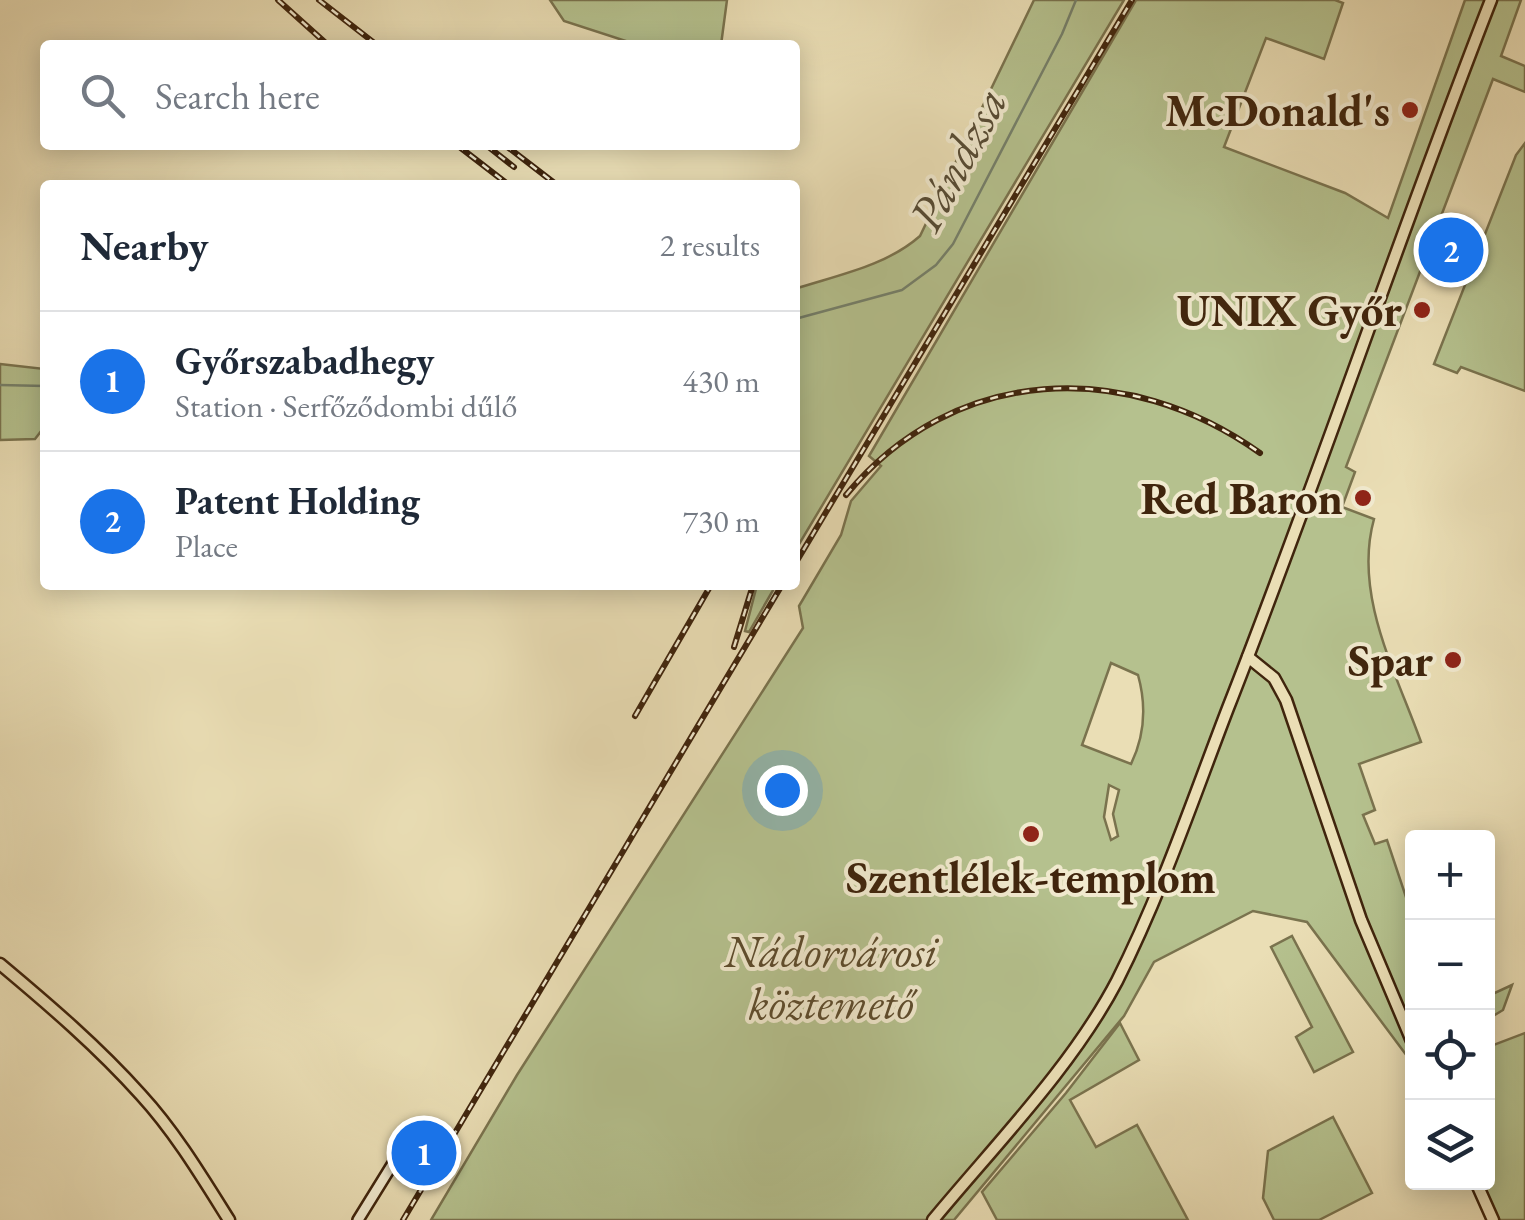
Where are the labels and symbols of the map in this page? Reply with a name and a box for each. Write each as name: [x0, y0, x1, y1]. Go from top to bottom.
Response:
water label: Pándzsa: [893, 76, 1021, 242]
place label: McDonald's: [1165, 81, 1390, 139]
marker: McDonald's: [1399, 99, 1421, 121]
pin: 2: [1418, 212, 1484, 288]
place label: UNIX Győr: [1177, 281, 1402, 339]
marker: UNIX Győr: [1411, 299, 1433, 321]
place label: Red Baron: [1141, 469, 1343, 527]
marker: Red Baron: [1352, 487, 1374, 509]
place label: Spar: [1348, 631, 1433, 689]
marker: Spar: [1442, 649, 1464, 671]
your location: [757, 765, 808, 816]
marker: Szentlélek-templom: [1020, 823, 1042, 845]
place label: Szentlélek-templom: [846, 848, 1216, 906]
park label: Nádorvárosi köztemető: [723, 922, 940, 1032]
pin: 1: [392, 1116, 456, 1190]

